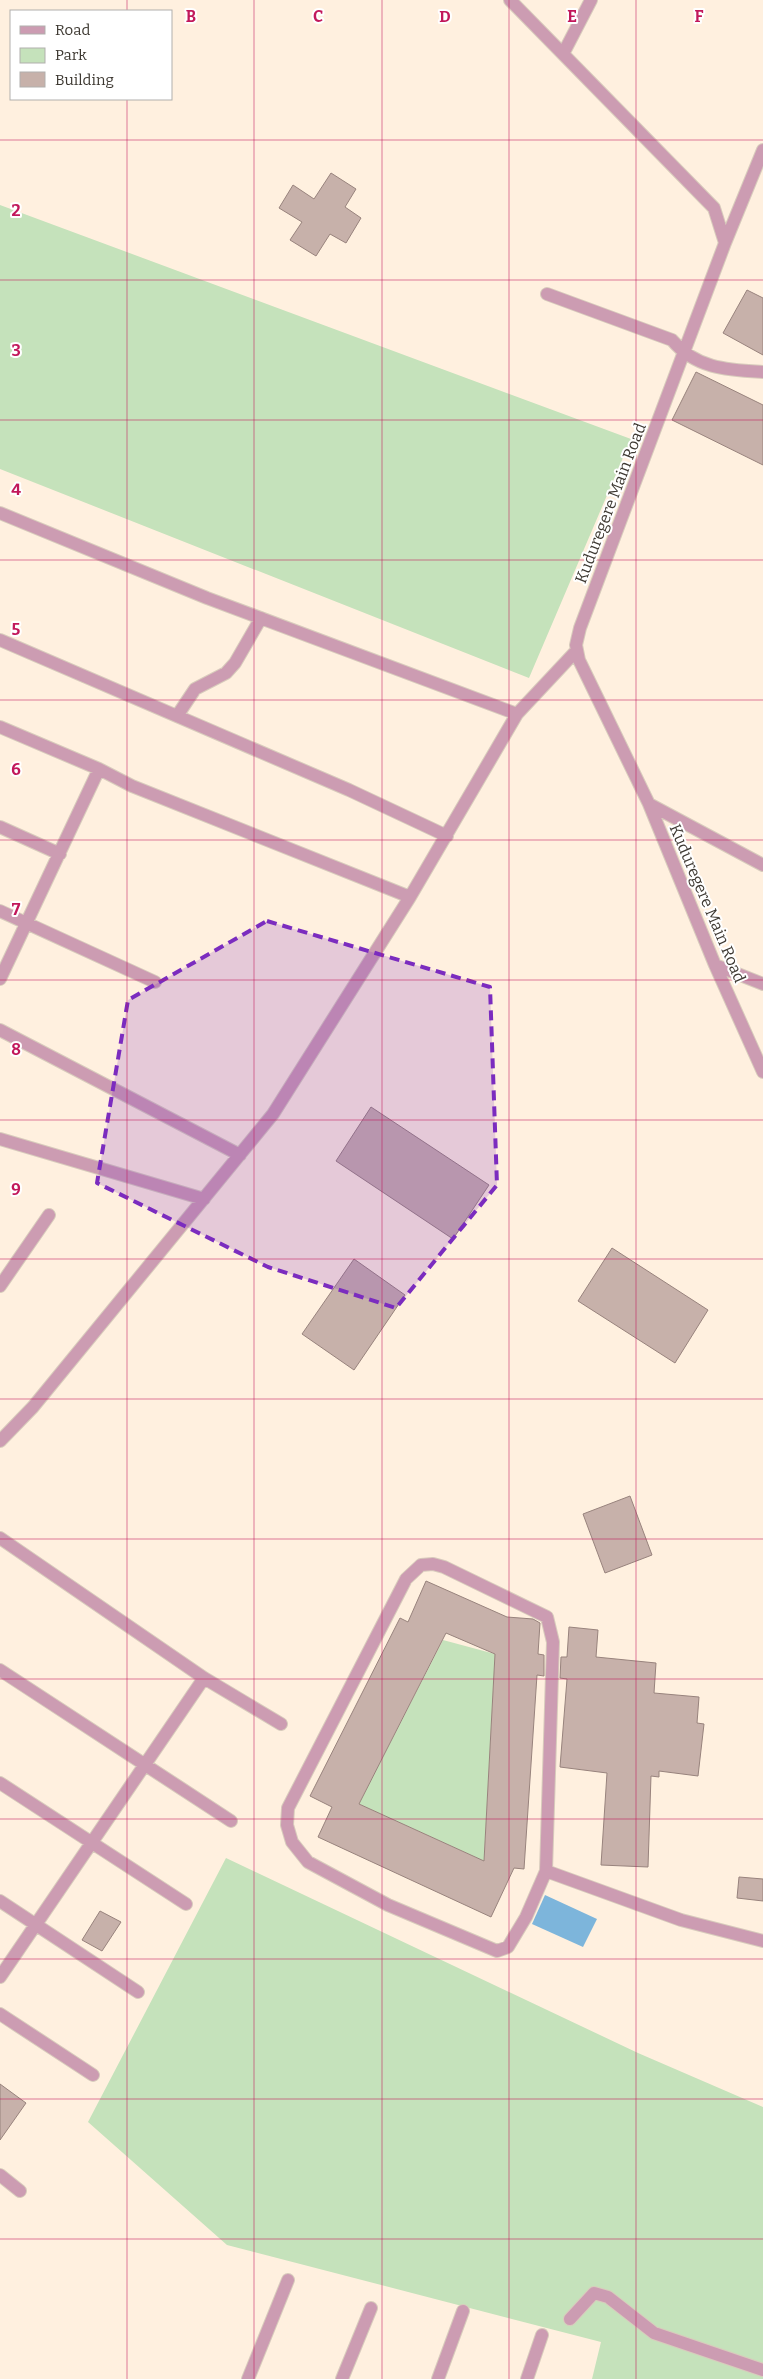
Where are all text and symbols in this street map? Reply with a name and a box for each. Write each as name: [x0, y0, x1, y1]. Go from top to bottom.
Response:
text: B: [186, 7, 196, 26]
text: C: [313, 7, 323, 26]
text: D: [439, 7, 451, 26]
text: E: [567, 7, 577, 26]
text: F: [695, 7, 704, 26]
legend: [10, 10, 172, 100]
text: Road: [55, 21, 90, 39]
text: Park: [55, 46, 87, 64]
text: Building: [55, 71, 114, 89]
text: 2: [11, 201, 21, 220]
text: 3: [11, 341, 21, 360]
street label: Kuduregere Main Road: [571, 420, 650, 586]
text: 4: [11, 480, 21, 499]
text: 5: [12, 620, 21, 639]
text: 6: [11, 760, 21, 779]
street label: Kuduregere Main Road: [666, 821, 750, 986]
text: 7: [12, 900, 21, 919]
text: 8: [11, 1040, 21, 1059]
text: 9: [11, 1180, 21, 1199]

